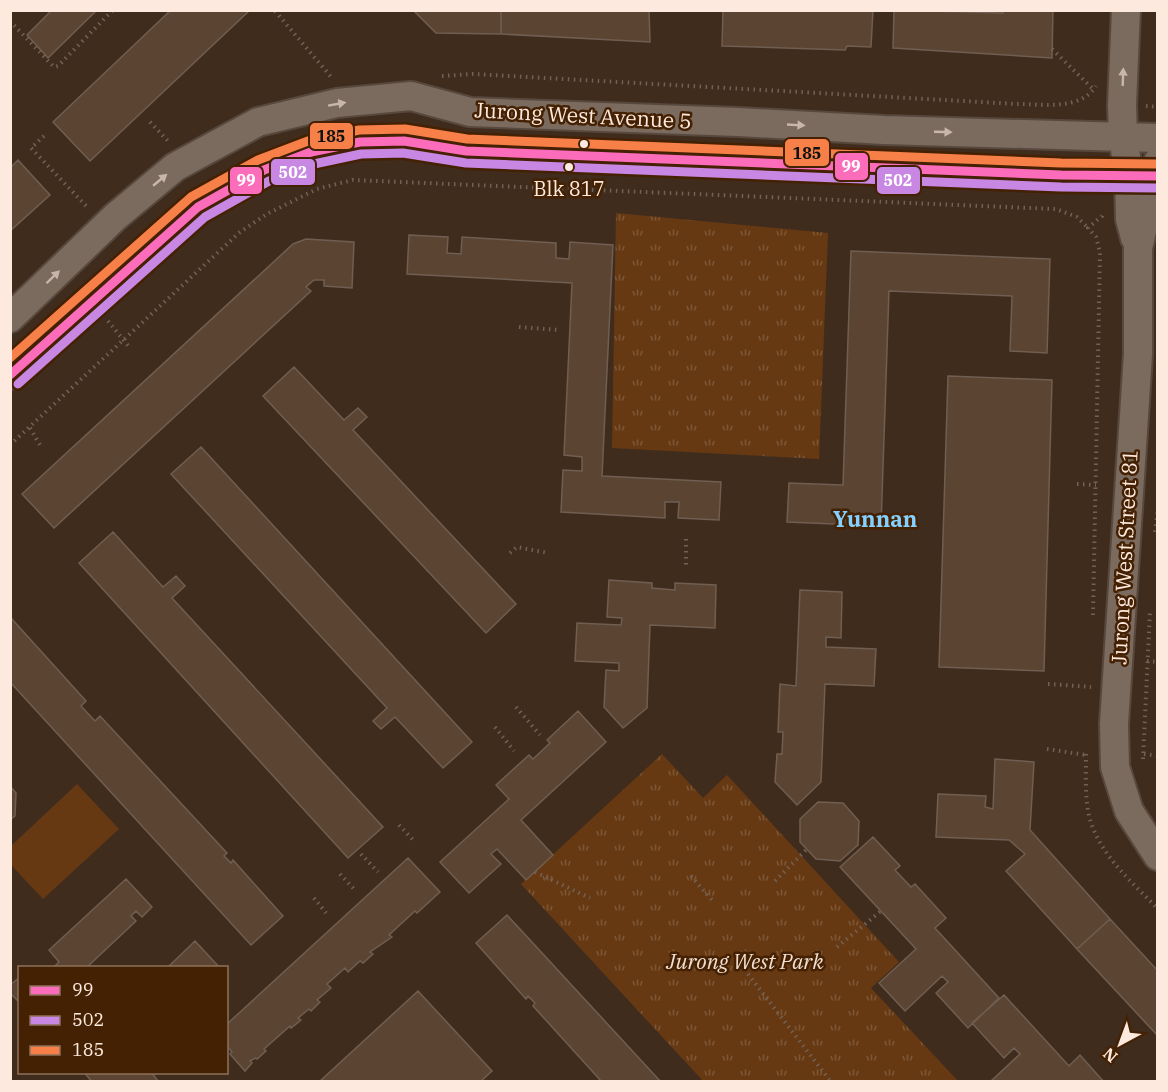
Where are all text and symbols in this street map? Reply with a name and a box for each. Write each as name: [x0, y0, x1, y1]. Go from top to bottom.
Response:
one-way arrow: [1118, 68, 1128, 87]
street label: Jurong West Avenue 5: [474, 95, 692, 135]
one-way arrow: [327, 99, 346, 108]
one-way arrow: [787, 121, 806, 130]
line badge: 185: [309, 122, 354, 150]
text: 185: [317, 126, 345, 146]
one-way arrow: [933, 128, 952, 137]
unlabelled marker: [578, 138, 590, 150]
line badge: 185: [784, 138, 830, 167]
text: 185: [793, 143, 821, 163]
line badge: 99: [834, 152, 869, 181]
text: 99: [841, 156, 861, 176]
line badge: 502: [270, 158, 316, 186]
marker: Blk 817: [563, 161, 575, 173]
text: 502: [279, 162, 307, 182]
line badge: 99: [229, 166, 263, 195]
line badge: 502: [876, 166, 921, 195]
text: 99: [236, 170, 256, 190]
text: 502: [884, 170, 912, 190]
one-way arrow: [152, 173, 168, 186]
place label: Blk 817: [533, 175, 605, 202]
one-way arrow: [45, 270, 60, 284]
street label: Jurong West Street 81: [1104, 449, 1144, 665]
district label: Yunnan: [833, 504, 917, 533]
park label: Jurong West Park: [665, 947, 825, 975]
legend: [18, 966, 228, 1074]
text: 99: [72, 978, 94, 1001]
text: 502: [72, 1008, 104, 1031]
north arrow: [1090, 1014, 1150, 1074]
text: 185: [72, 1038, 104, 1061]
text: N: [1099, 1044, 1121, 1067]

